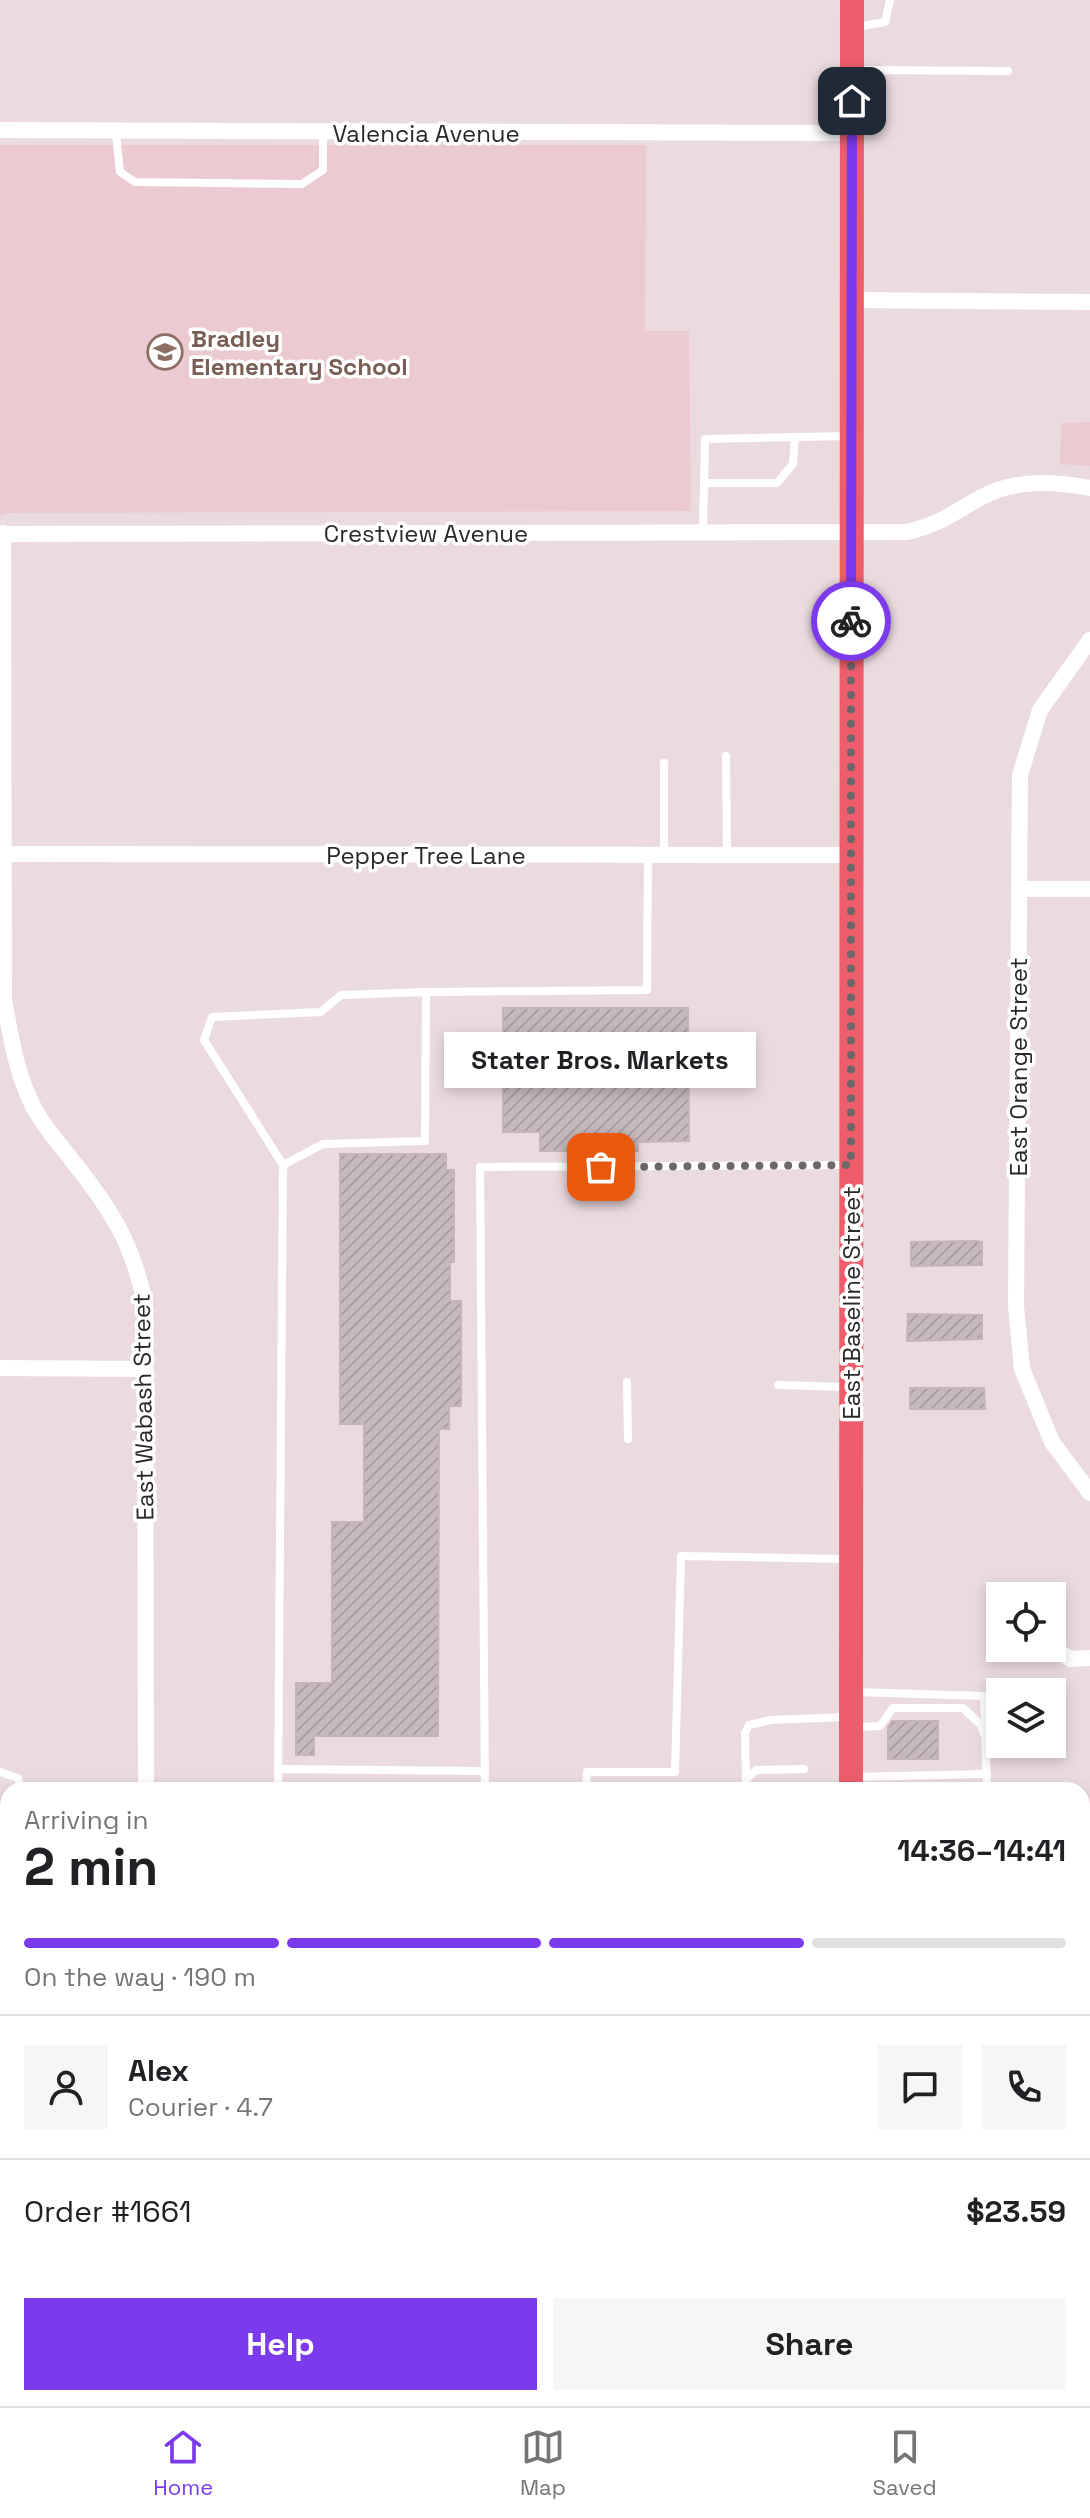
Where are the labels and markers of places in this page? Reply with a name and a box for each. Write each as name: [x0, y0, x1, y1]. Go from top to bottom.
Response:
pin: [818, 67, 886, 135]
place label: Bradley Elementary School: [191, 323, 408, 382]
school or university icon: Bradley Elementary School: [146, 333, 184, 371]
callout: Stater Bros. Markets: [445, 1031, 757, 1087]
pin: [567, 1133, 635, 1201]

